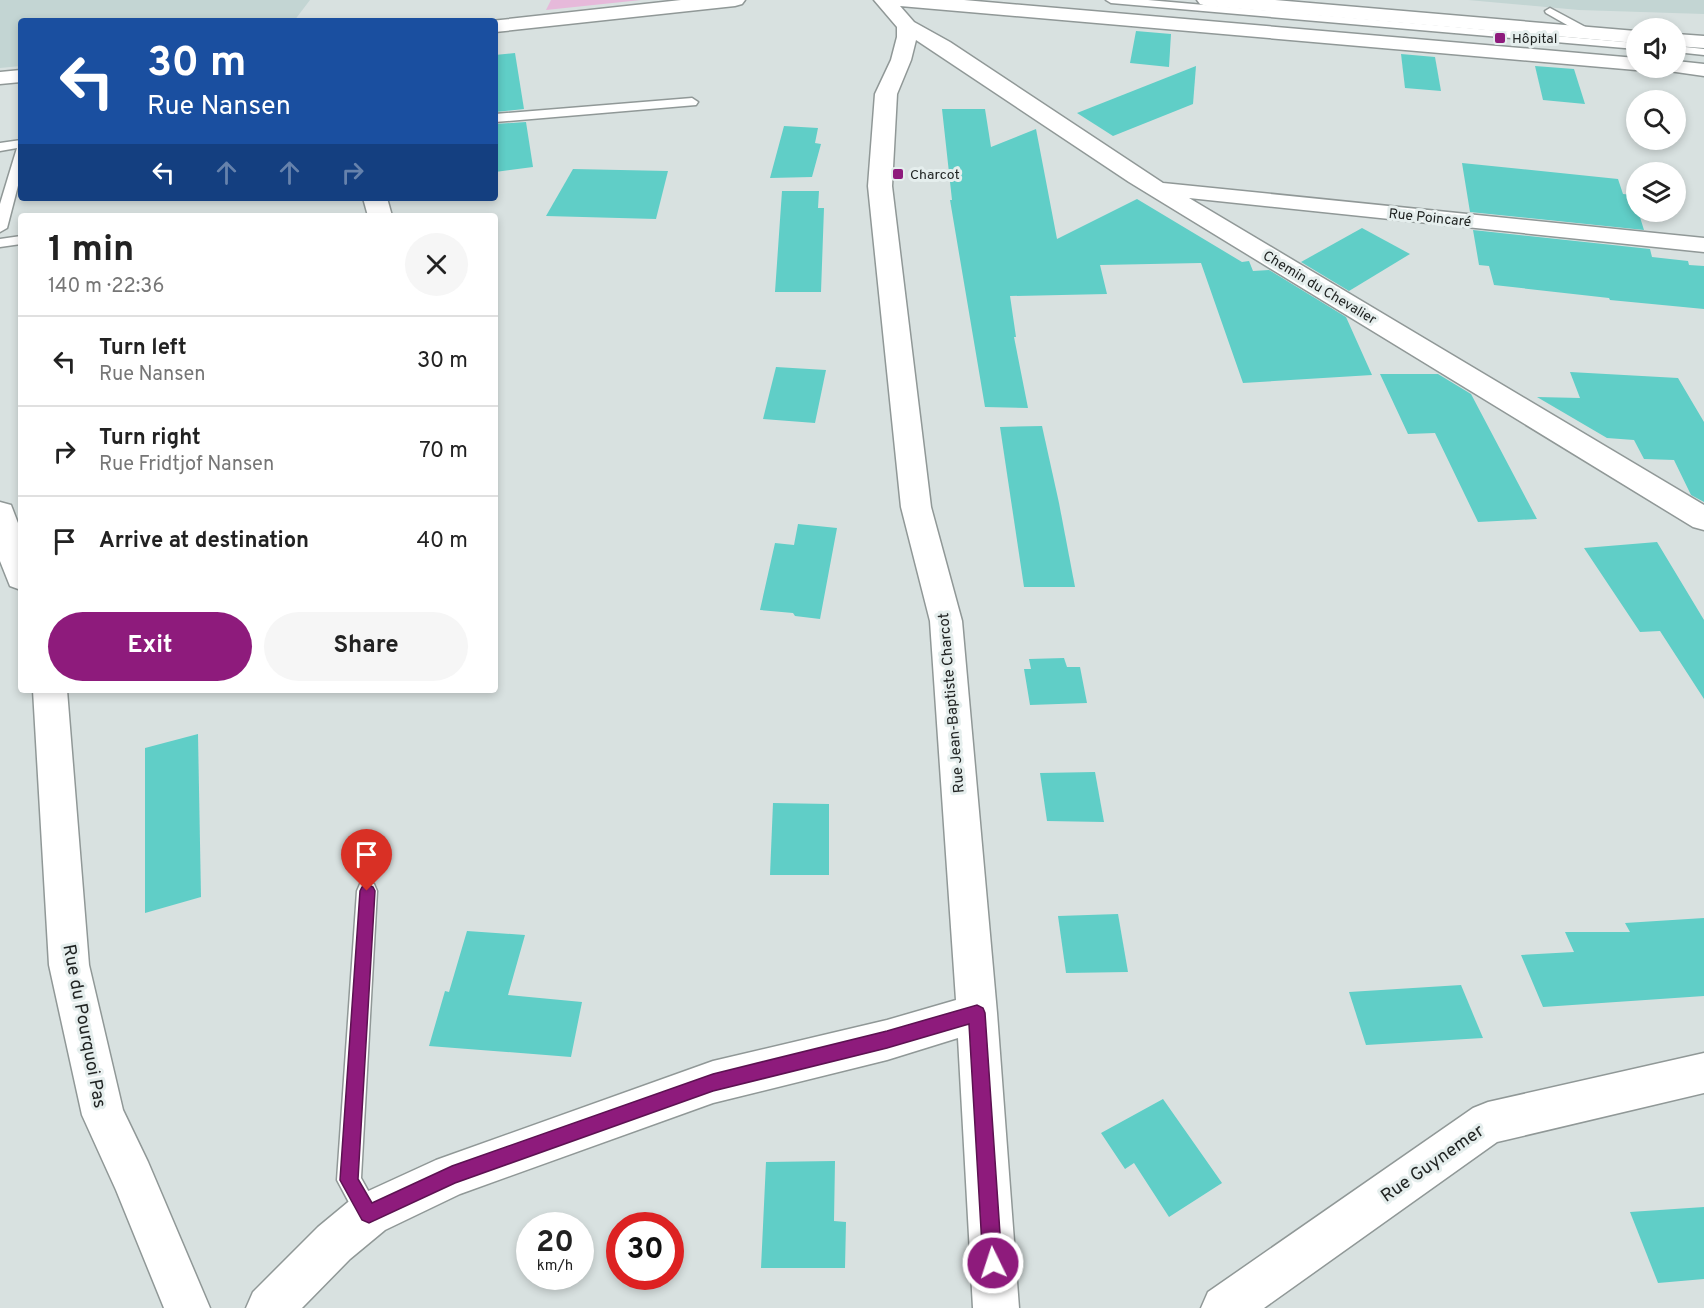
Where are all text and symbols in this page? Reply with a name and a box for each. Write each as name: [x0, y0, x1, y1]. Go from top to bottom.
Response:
map controls: [1626, 18, 1686, 222]
button: sound: [1626, 18, 1686, 78]
marker: Hôpital: [1493, 31, 1507, 45]
place label: Hôpital: [1512, 31, 1557, 48]
text: 30 m: [147, 38, 246, 91]
icon: left: [48, 42, 126, 120]
text: Rue Nansen: [147, 90, 291, 124]
button: search: [1626, 90, 1686, 150]
icon: left: [147, 156, 180, 189]
icon: ahead: [210, 156, 243, 189]
icon: ahead: [273, 156, 306, 189]
icon: right: [336, 156, 369, 189]
button: layers: [1626, 162, 1686, 222]
marker: Charcot: [891, 167, 905, 181]
place label: Charcot: [910, 167, 960, 184]
street label: Rue Poincaré: [1388, 206, 1472, 231]
text: 1 min: [48, 228, 134, 274]
button: close: [405, 233, 468, 296]
street label: Chemin du Chevalier: [1259, 248, 1380, 329]
text: 140 m · 22:36: [48, 274, 164, 300]
text: Turn left: [99, 335, 187, 362]
icon: left: [48, 345, 81, 378]
text: 30 m: [417, 348, 468, 375]
text: Rue Nansen: [99, 362, 206, 388]
text: Turn right: [99, 425, 201, 452]
icon: right: [48, 435, 81, 468]
text: 70 m: [419, 438, 468, 465]
text: Rue Fridtjof Nansen: [99, 452, 274, 478]
icon: arrive: [48, 525, 81, 558]
text: Arrive at destination: [99, 528, 309, 555]
text: 40 m: [416, 528, 468, 555]
button: Exit: [48, 612, 252, 681]
button: Share: [264, 612, 468, 681]
street label: Rue Jean-Baptiste Charcot: [935, 612, 970, 794]
pin: [341, 829, 392, 891]
icon: arrive: [350, 838, 383, 871]
street label: Rue du Pourquoi Pas: [56, 942, 111, 1110]
street label: Rue Guynemer: [1377, 1120, 1489, 1208]
speed limit sign: 30: [606, 1212, 684, 1290]
text: 20: [536, 1225, 574, 1262]
position arrow: [961, 1231, 1025, 1295]
text: km/h: [537, 1257, 573, 1276]

